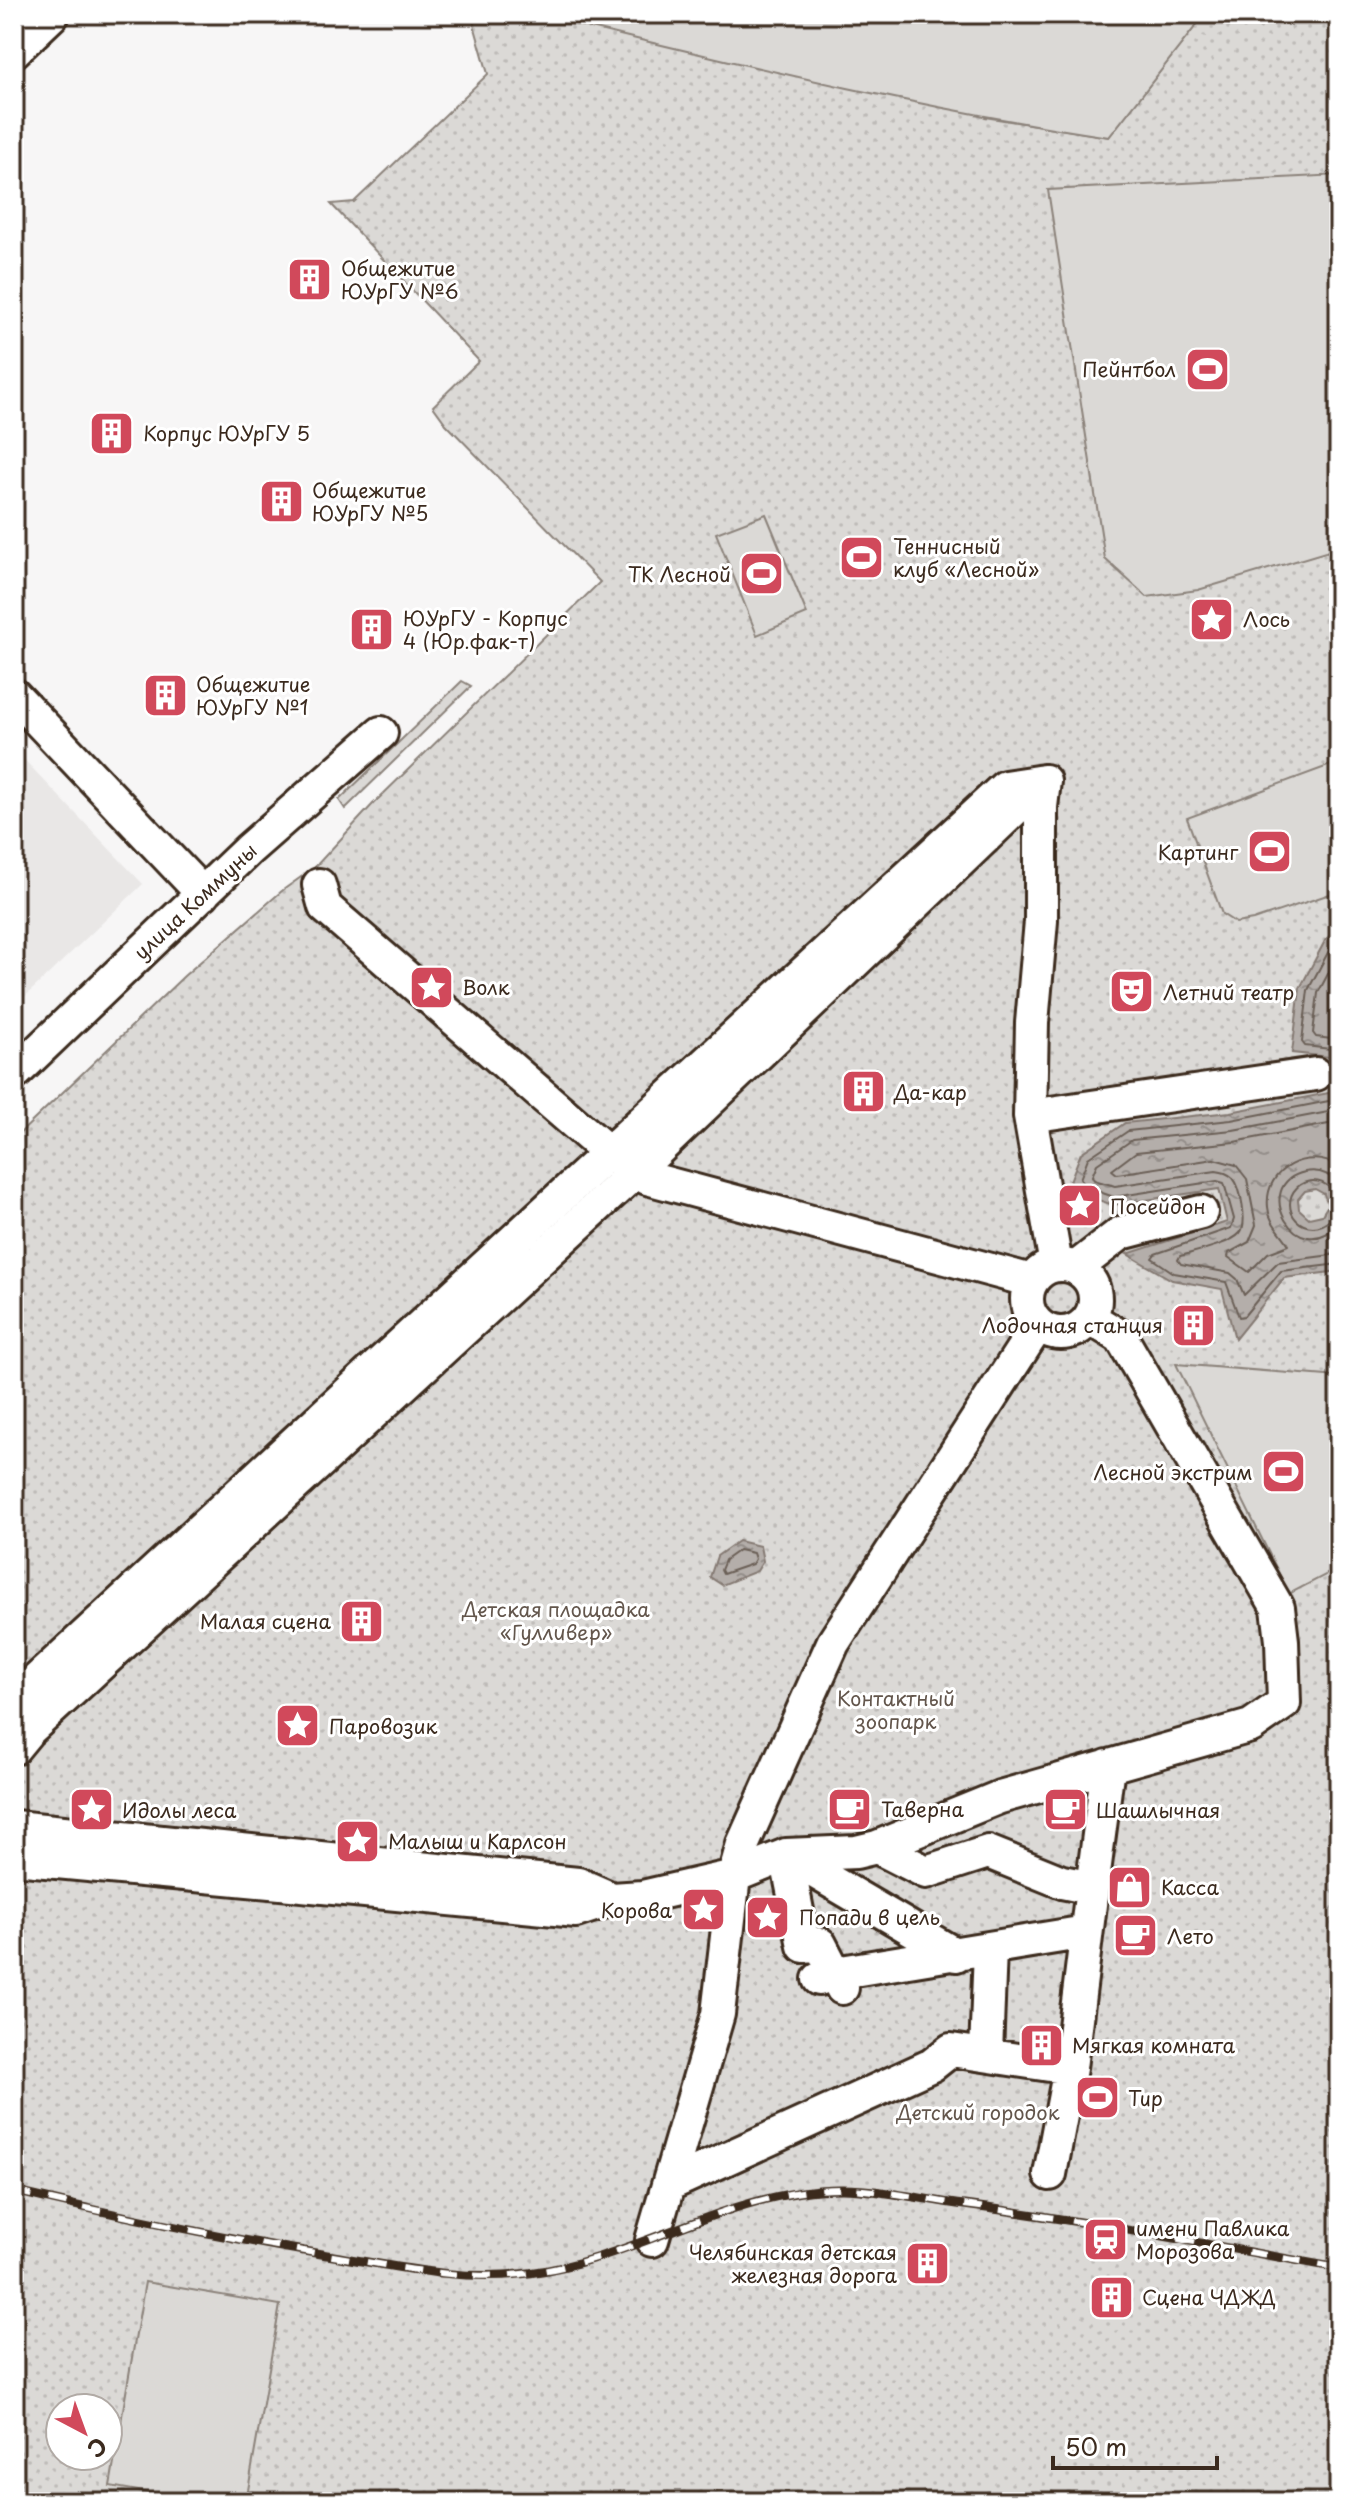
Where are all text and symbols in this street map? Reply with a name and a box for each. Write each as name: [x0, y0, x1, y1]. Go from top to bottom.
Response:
place label: Общежитие ЮУрГУ №6: [341, 253, 459, 306]
building icon: Общежитие ЮУрГУ №6: [286, 256, 334, 304]
sports icon: Пейнтбол: [1183, 345, 1231, 393]
place label: Пейнтбол: [1082, 354, 1176, 384]
building icon: Корпус ЮУрГУ 5: [88, 409, 136, 457]
place label: Корпус ЮУрГУ 5: [143, 418, 310, 448]
place label: Общежитие ЮУрГУ №5: [312, 475, 428, 528]
building icon: Общежитие ЮУрГУ №5: [257, 477, 305, 525]
place label: Теннисный клуб «Лесной»: [893, 531, 1039, 584]
sports icon: Теннисный клуб «Лесной»: [838, 534, 886, 582]
sports icon: ТК Лесной: [738, 550, 786, 598]
place label: ТК Лесной: [628, 559, 731, 589]
place icon: Лось: [1188, 595, 1236, 643]
place label: ЮУрГУ - Корпус 4 (Юр.фак-т): [403, 603, 568, 656]
place label: Лось: [1243, 604, 1290, 634]
building icon: ЮУрГУ - Корпус 4 (Юр.фак-т): [348, 605, 396, 653]
place label: Общежитие ЮУрГУ №1: [196, 669, 310, 722]
building icon: Общежитие ЮУрГУ №1: [141, 671, 189, 719]
sports icon: Картинг: [1245, 828, 1293, 876]
street label: улица Коммуны: [127, 836, 263, 966]
place label: Картинг: [1158, 837, 1239, 867]
place icon: Волк: [407, 963, 455, 1011]
theatre icon: Летний театр: [1108, 968, 1156, 1016]
place label: Волк: [462, 972, 510, 1002]
place label: Летний театр: [1163, 977, 1294, 1007]
building icon: Да-кар: [839, 1068, 887, 1116]
place label: Да-кар: [893, 1077, 967, 1107]
place icon: Посейдон: [1055, 1182, 1103, 1230]
place label: Посейдон: [1110, 1191, 1206, 1221]
building icon: Лодочная станция: [1170, 1301, 1218, 1349]
place label: Лодочная станция: [982, 1310, 1163, 1340]
sports icon: Лесной экстрим: [1260, 1448, 1308, 1496]
place label: Лесной экстрим: [1094, 1457, 1253, 1487]
park label: Детская площадка «Гулливер»: [461, 1594, 650, 1647]
building icon: Малая сцена: [338, 1597, 386, 1645]
place label: Малая сцена: [200, 1606, 332, 1636]
park label: Контактный зоопарк: [837, 1683, 955, 1736]
place icon: Паровозик: [274, 1702, 322, 1750]
place label: Паровозик: [329, 1711, 438, 1741]
cafe icon: Таверна: [826, 1785, 874, 1833]
place icon: Идолы леса: [67, 1786, 115, 1834]
cafe icon: Шашлычная: [1041, 1786, 1089, 1834]
place label: Таверна: [881, 1794, 964, 1824]
place label: Идолы леса: [122, 1795, 237, 1825]
place label: Шашлычная: [1096, 1795, 1220, 1825]
place icon: Малыш и Карлсон: [333, 1817, 381, 1865]
place label: Малыш и Карлсон: [388, 1826, 567, 1856]
shop icon: Касса: [1106, 1863, 1154, 1911]
place label: Касса: [1161, 1872, 1219, 1902]
place icon: Корова: [679, 1886, 727, 1934]
place icon: Попади в цель: [744, 1893, 792, 1941]
place label: Корова: [601, 1895, 673, 1925]
place label: Попади в цель: [799, 1902, 940, 1932]
cafe icon: Лето: [1112, 1912, 1160, 1960]
place label: Лето: [1167, 1921, 1214, 1951]
building icon: Мягкая комната: [1017, 2021, 1065, 2069]
place label: Мягкая комната: [1072, 2030, 1235, 2060]
sports icon: Тир: [1073, 2074, 1121, 2122]
place label: Тир: [1128, 2083, 1163, 2113]
park label: Детский городок: [895, 2097, 1060, 2127]
place label: имени Павлика Морозова: [1136, 2213, 1290, 2266]
station icon: имени Павлика Морозова: [1081, 2216, 1129, 2264]
place label: Челябинская детская железная дорога: [689, 2237, 898, 2290]
building icon: Челябинская детская железная дорога: [904, 2240, 952, 2288]
building icon: Сцена ЧДЖД: [1087, 2273, 1135, 2321]
place label: Сцена ЧДЖД: [1142, 2282, 1276, 2312]
north arrow: [44, 2392, 124, 2472]
scale bar: [1053, 2420, 1217, 2470]
text: 50 m: [1065, 2428, 1127, 2464]
text: С: [81, 2430, 115, 2466]

